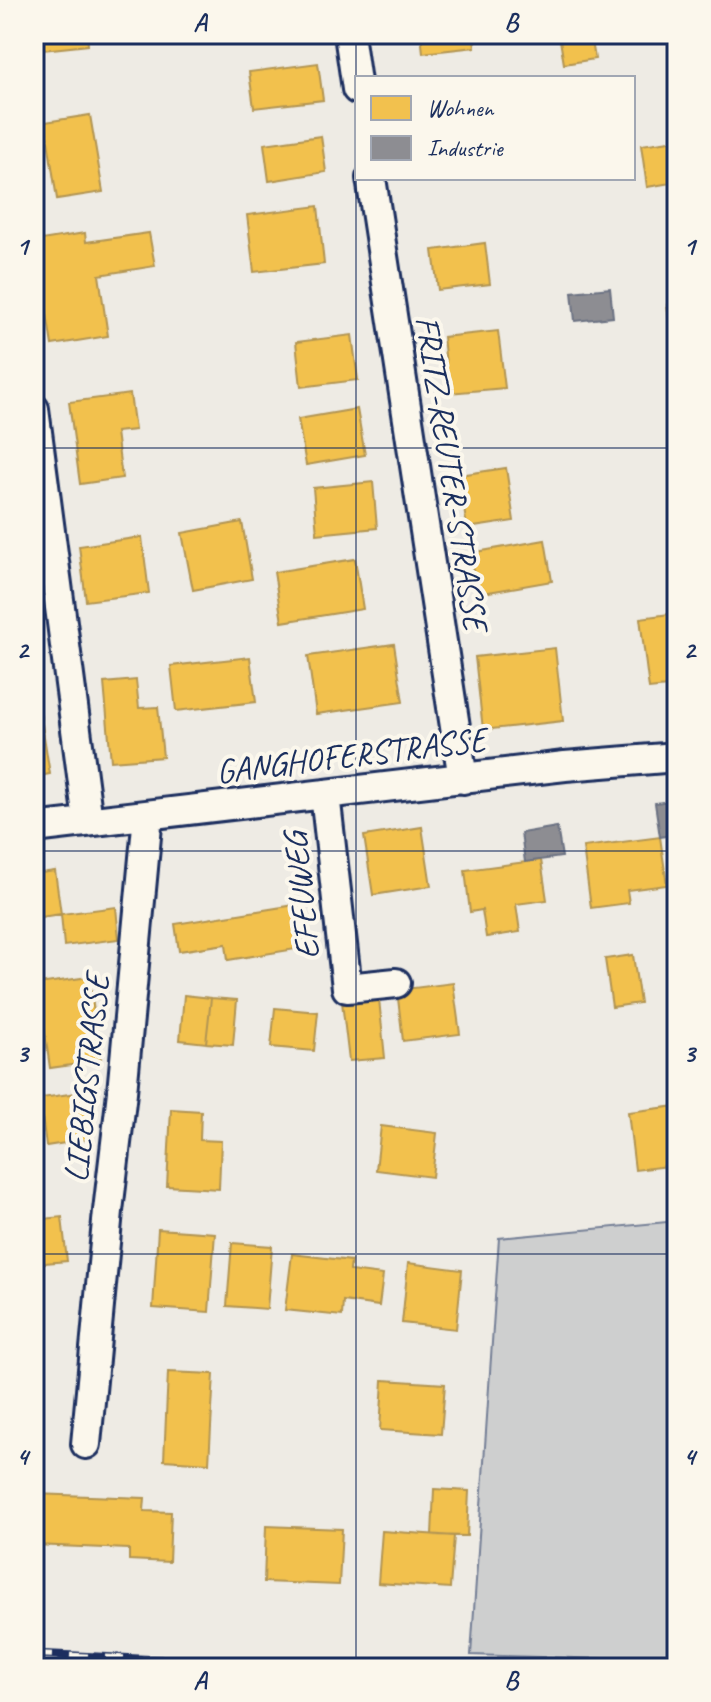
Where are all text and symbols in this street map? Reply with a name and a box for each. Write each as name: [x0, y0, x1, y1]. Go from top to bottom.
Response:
text: A: [193, 6, 208, 39]
text: B: [504, 6, 520, 39]
legend: [355, 76, 635, 180]
text: Wohnen: [427, 93, 494, 123]
text: Industrie: [427, 133, 505, 163]
text: 1: [16, 230, 31, 263]
text: 1: [683, 230, 698, 263]
street label: FRITZ-REUTER-STRASSE: [406, 313, 499, 637]
text: 2: [16, 633, 30, 666]
text: 2: [683, 633, 697, 666]
street label: GANGHOFERSTRASSE: [214, 717, 492, 793]
street label: EFEUWEG: [272, 825, 329, 961]
street label: LIEBIGSTRASSE: [54, 968, 119, 1184]
text: 3: [16, 1037, 30, 1070]
text: 3: [683, 1037, 697, 1070]
text: 4: [16, 1440, 31, 1473]
text: 4: [683, 1440, 698, 1473]
text: A: [193, 1664, 208, 1697]
text: B: [504, 1664, 520, 1697]

